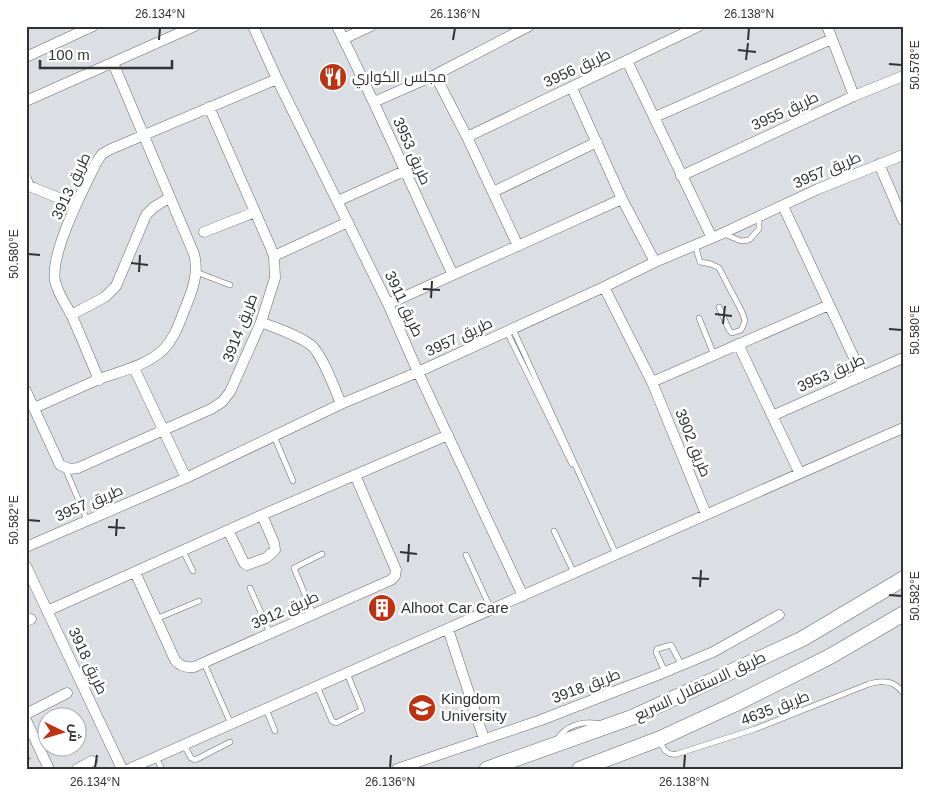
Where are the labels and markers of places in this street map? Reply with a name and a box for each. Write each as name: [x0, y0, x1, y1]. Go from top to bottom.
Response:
restaurant icon: مجلس الكواري: [318, 62, 348, 92]
place label: مجلس الكواري: [352, 68, 446, 89]
building icon: Alhoot Car Care: [367, 593, 397, 623]
place label: Alhoot Car Care: [401, 599, 509, 616]
place label: Kingdom University: [441, 690, 507, 724]
school or university icon: Kingdom University: [407, 693, 437, 723]

